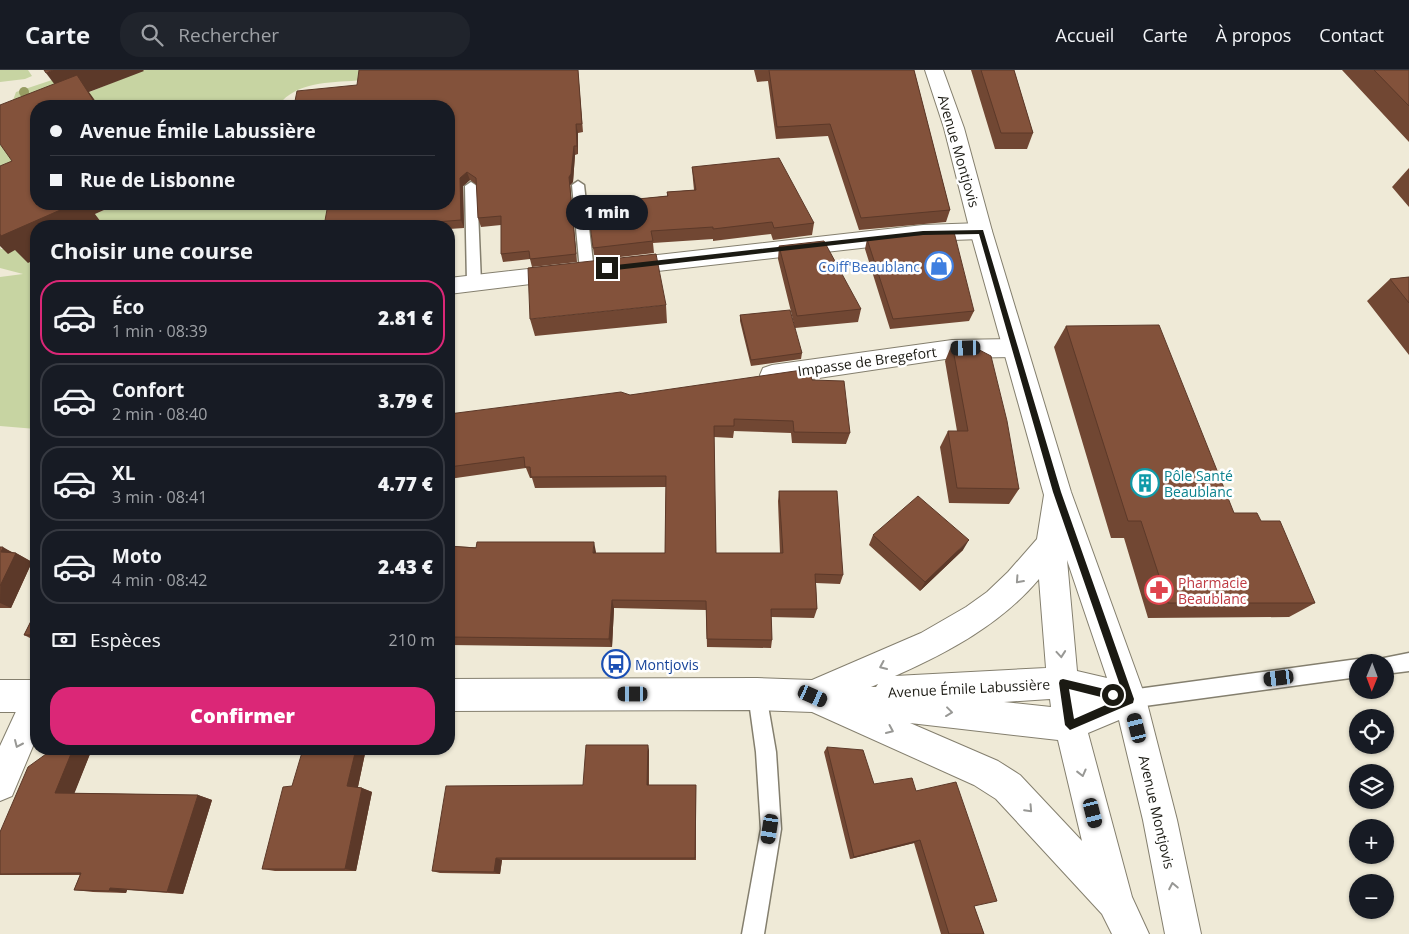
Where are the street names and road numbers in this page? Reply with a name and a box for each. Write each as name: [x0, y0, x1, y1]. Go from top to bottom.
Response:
street label: Avenue Montjovis: [934, 93, 984, 210]
street label: Impasse de Bregefort: [796, 342, 938, 380]
street label: Avenue Émile Labussière: [887, 674, 1051, 702]
street label: Avenue Montjovis: [1135, 753, 1179, 871]

